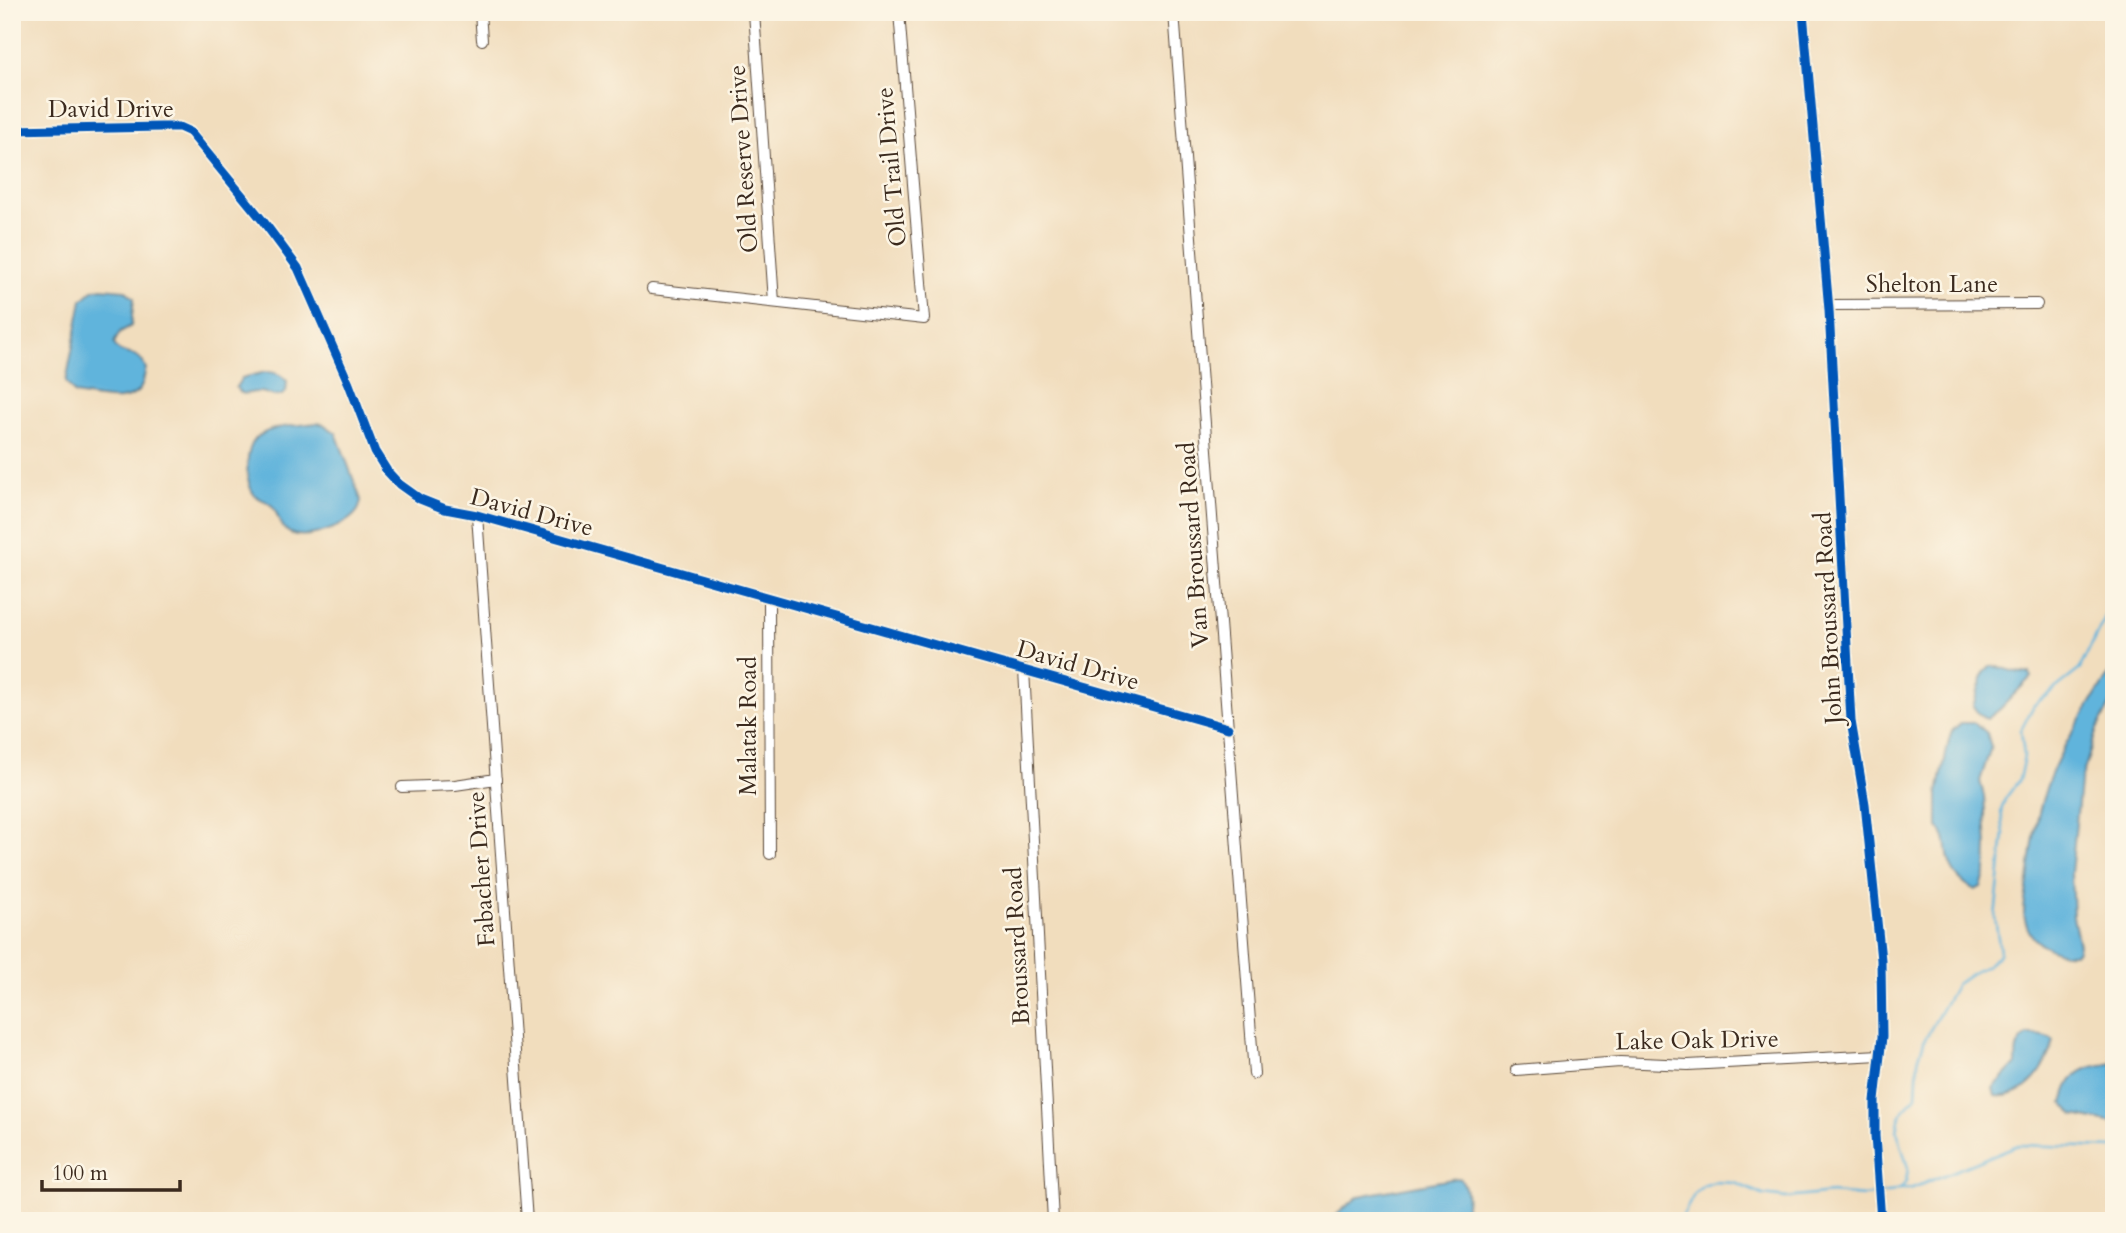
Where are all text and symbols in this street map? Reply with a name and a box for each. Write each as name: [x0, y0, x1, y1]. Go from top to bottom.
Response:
street label: Old Reserve Drive: [720, 64, 767, 254]
street label: Old Trail Drive: [868, 86, 915, 248]
street label: David Drive: [48, 93, 174, 126]
street label: Shelton Lane: [1866, 268, 1998, 301]
street label: Van Broussard Road: [1170, 441, 1217, 649]
street label: David Drive: [467, 480, 597, 545]
street label: John Broussard Road: [1806, 511, 1851, 728]
street label: David Drive: [1013, 632, 1143, 699]
street label: Malatak Road: [732, 656, 765, 796]
street label: Fabacher Drive: [460, 790, 503, 948]
street label: Broussard Road: [997, 866, 1038, 1026]
street label: Lake Oak Drive: [1615, 1023, 1779, 1058]
scale bar: [42, 1149, 180, 1193]
text: 100 m: [52, 1159, 108, 1188]

